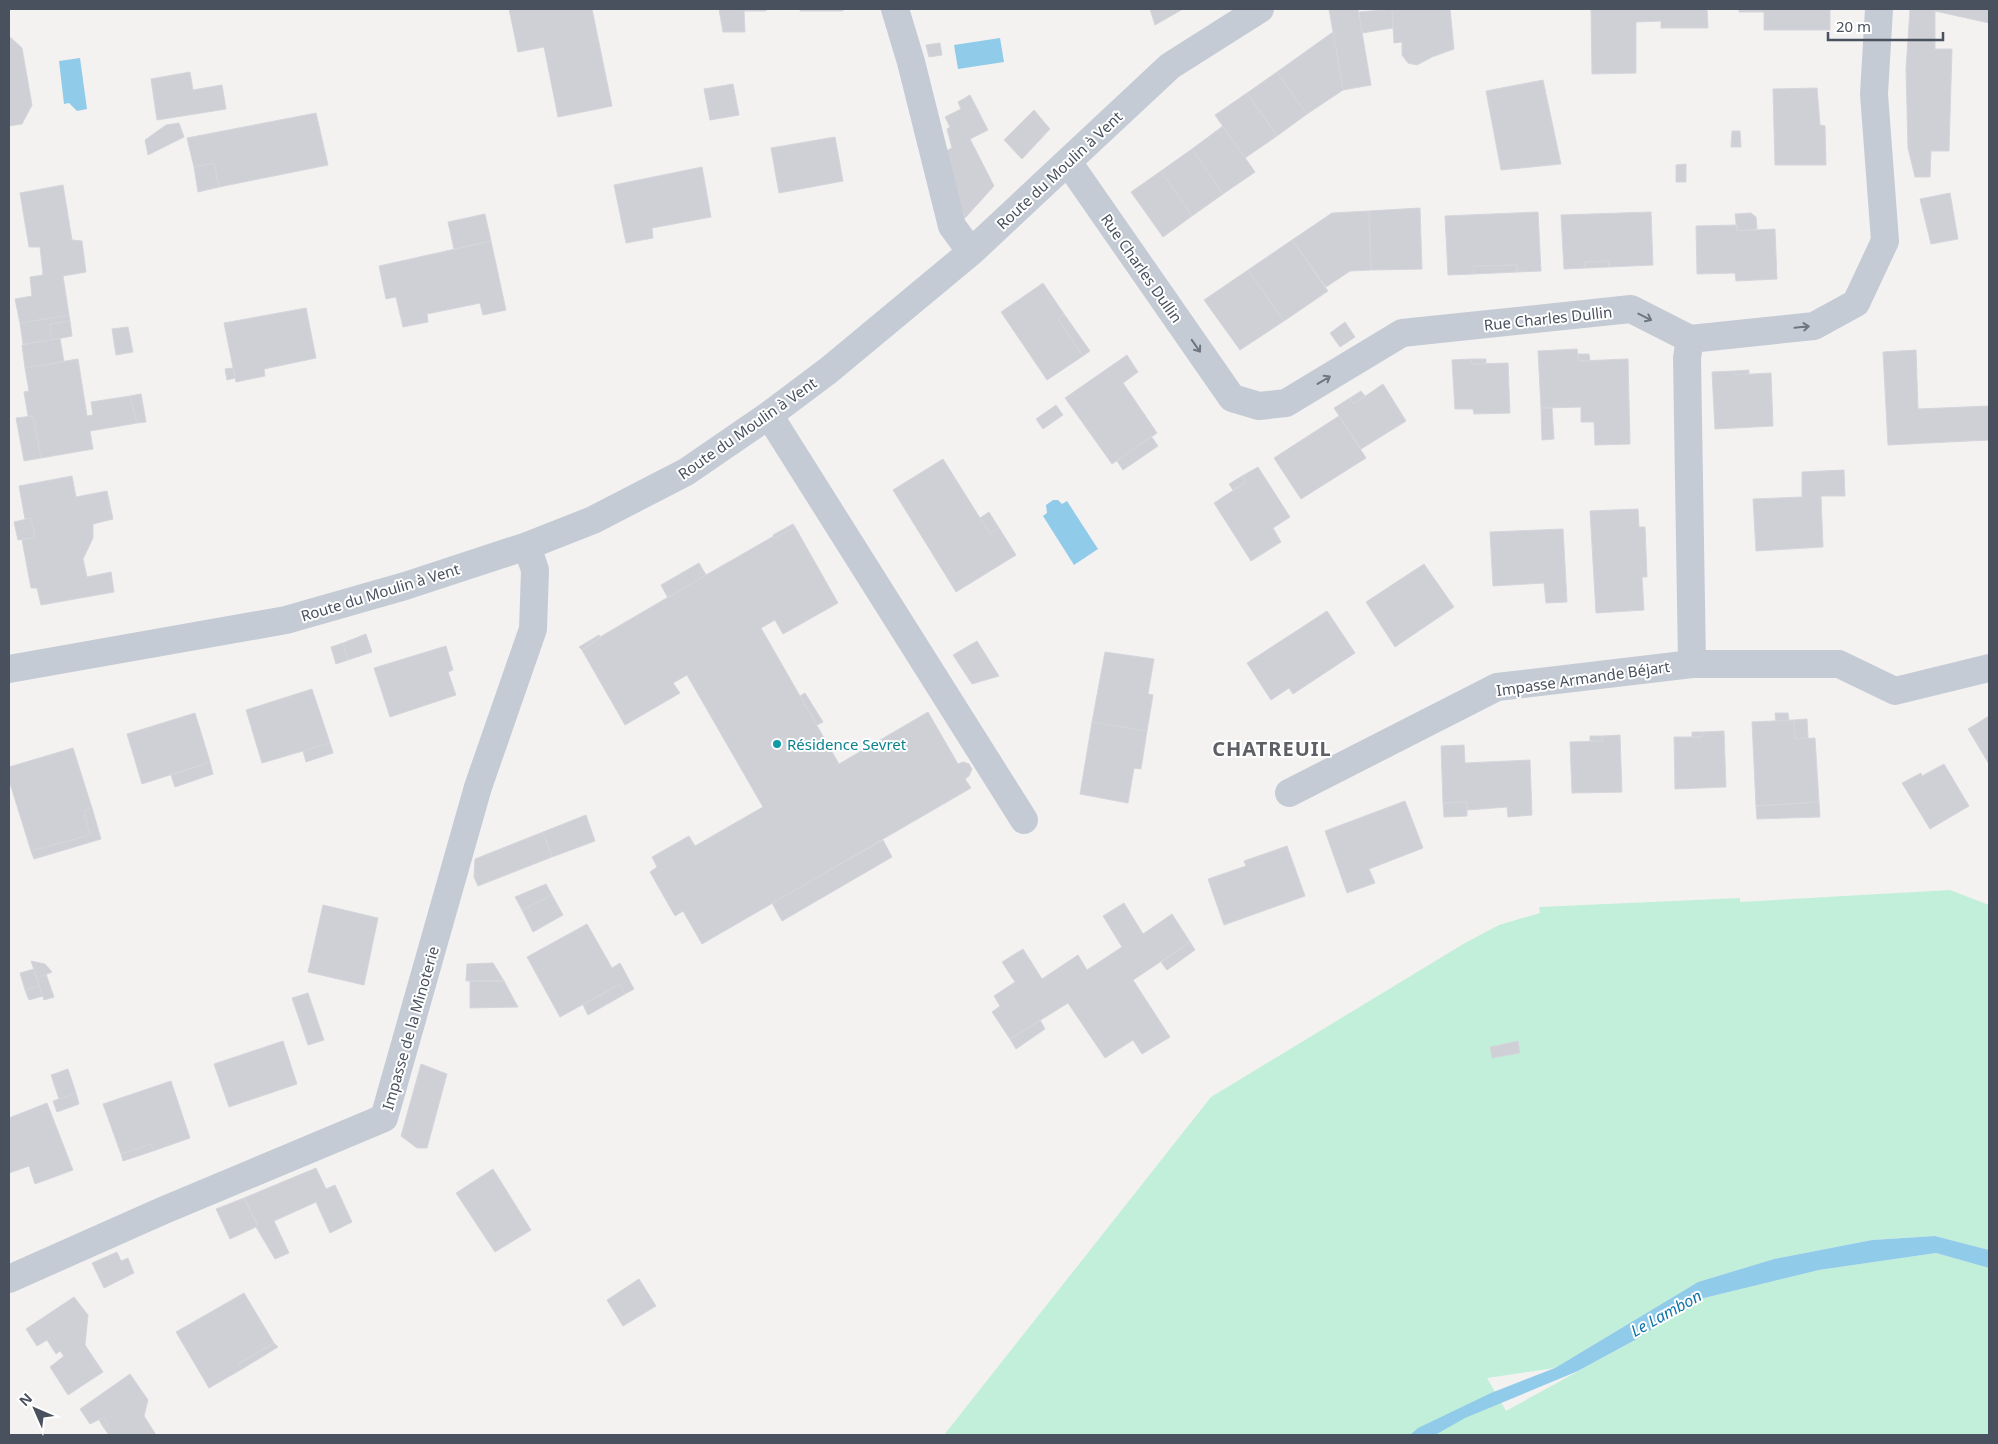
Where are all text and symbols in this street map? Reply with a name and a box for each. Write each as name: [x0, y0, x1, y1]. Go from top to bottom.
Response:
scale bar: [1828, 10, 1943, 42]
text: 20 m: [1836, 16, 1871, 36]
street label: Route du Moulin à Vent: [992, 106, 1127, 234]
street label: Rue Charles Dullin: [1097, 209, 1187, 327]
street label: Rue Charles Dullin: [1483, 301, 1613, 335]
one-way arrow: [1637, 313, 1652, 322]
one-way arrow: [1793, 322, 1809, 332]
one-way arrow: [1191, 339, 1201, 353]
street label: Route du Moulin à Vent: [674, 372, 821, 483]
one-way arrow: [1316, 375, 1330, 385]
street label: Route du Moulin à Vent: [298, 558, 462, 626]
street label: Impasse Armande Béjart: [1495, 656, 1671, 700]
place label: Résidence Sevret: [787, 734, 907, 754]
district label: CHATREUIL: [1212, 735, 1332, 762]
marker: Résidence Sevret: [771, 738, 783, 750]
street label: Impasse de la Minoterie: [377, 944, 443, 1112]
water label: Le Lambon: [1627, 1284, 1705, 1342]
north arrow: [10, 1384, 60, 1434]
text: N: [15, 1389, 36, 1410]

